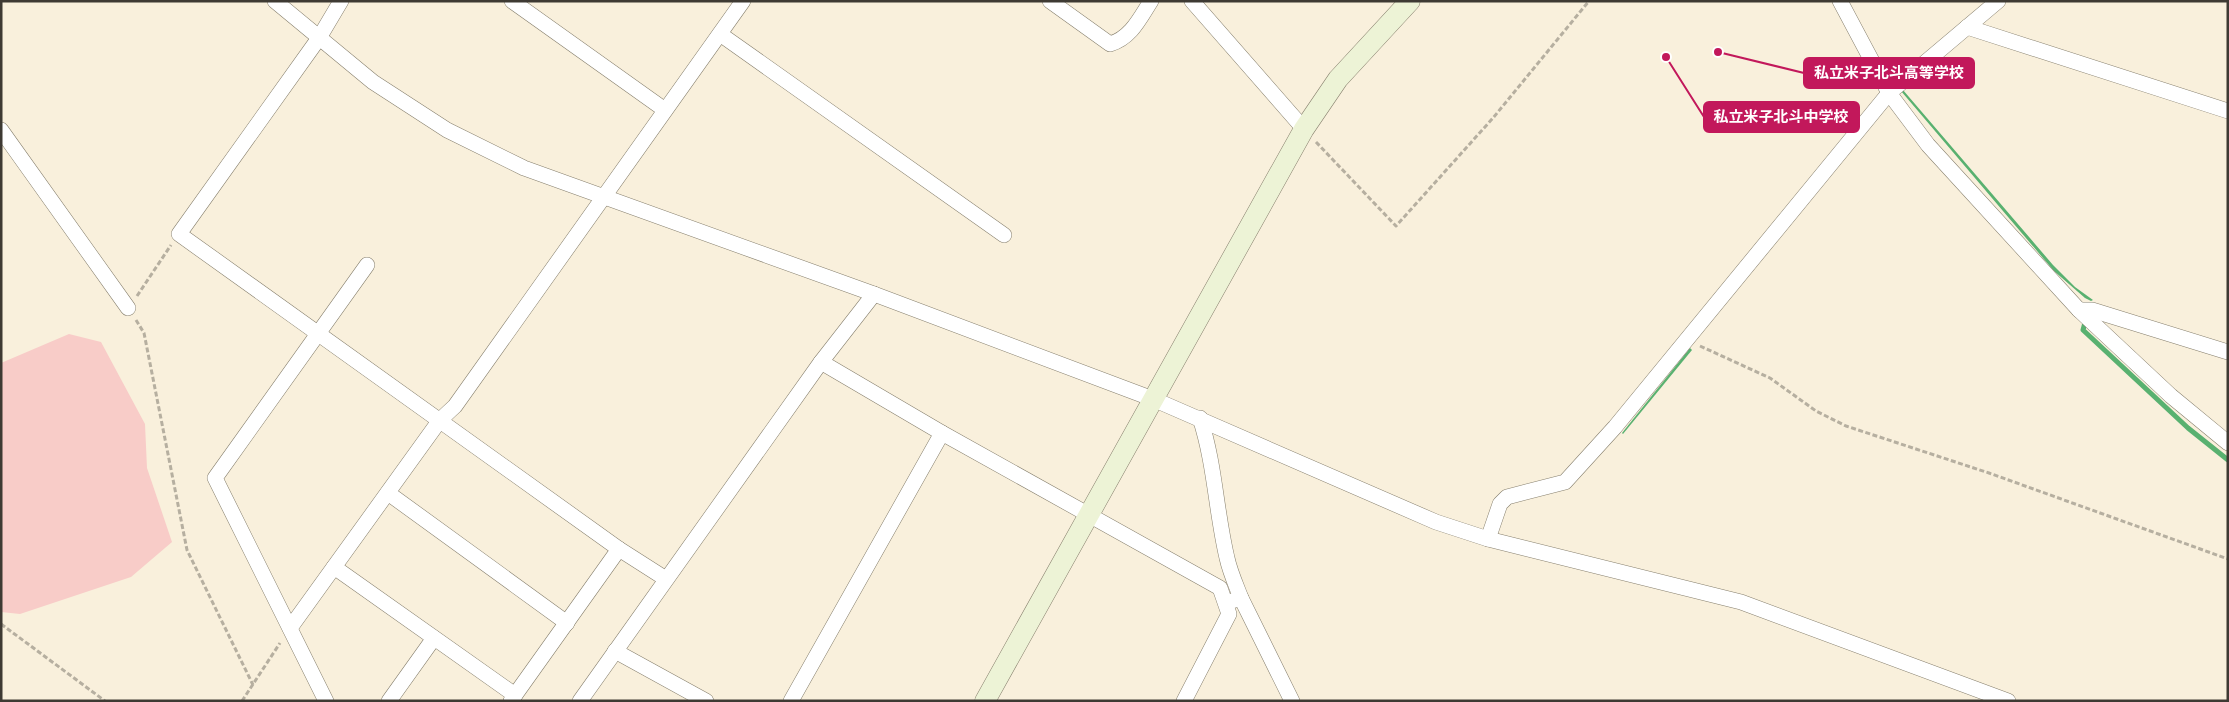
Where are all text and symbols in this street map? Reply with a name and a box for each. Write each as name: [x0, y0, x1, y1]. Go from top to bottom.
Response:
callout: 私立米子北斗高等学校: [1804, 58, 1974, 88]
text: 私立米子北斗高等学校: [1814, 64, 1964, 82]
callout: 私立米子北斗中学校: [1704, 102, 1859, 132]
text: 私立米子北斗中学校: [1713, 108, 1849, 126]

